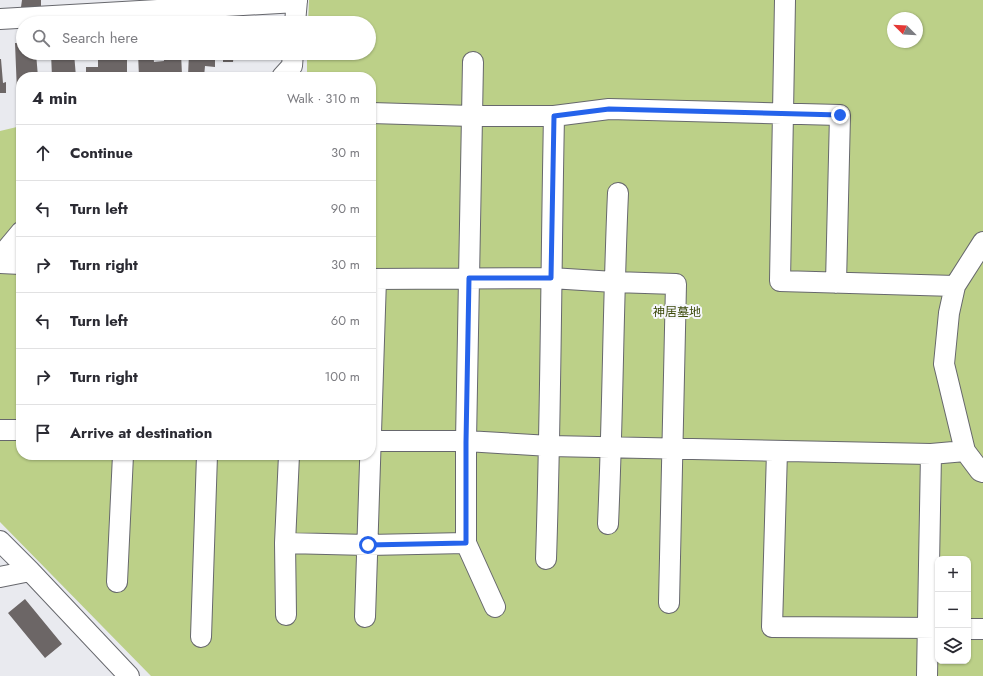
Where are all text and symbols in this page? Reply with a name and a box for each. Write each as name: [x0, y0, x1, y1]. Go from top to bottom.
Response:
north arrow: [887, 12, 923, 48]
search box: [16, 16, 376, 60]
icon: search: [30, 27, 52, 49]
text: Search here: [62, 27, 138, 49]
text: 4 min: [32, 86, 77, 110]
text: Walk · 310 m: [287, 89, 360, 108]
route end: [831, 106, 849, 124]
icon: ahead: [32, 142, 54, 164]
text: Continue: [70, 142, 133, 164]
text: 30 m: [331, 143, 360, 162]
icon: left: [32, 198, 54, 220]
text: Turn left: [70, 198, 128, 220]
text: 90 m: [331, 199, 360, 218]
icon: right: [32, 254, 54, 276]
text: Turn right: [70, 254, 138, 276]
text: 30 m: [331, 255, 360, 274]
park label: 神居墓地: [653, 303, 701, 321]
icon: left: [32, 310, 54, 332]
text: Turn left: [70, 310, 128, 332]
text: 60 m: [331, 311, 360, 330]
icon: right: [32, 366, 54, 388]
text: Turn right: [70, 366, 138, 388]
text: 100 m: [325, 367, 360, 386]
icon: arrive: [32, 422, 54, 444]
text: Arrive at destination: [70, 422, 212, 444]
route start: [359, 536, 377, 554]
map controls: [935, 556, 971, 664]
button: +: [935, 556, 971, 592]
button: −: [935, 592, 971, 628]
button: layers: [935, 628, 971, 664]

